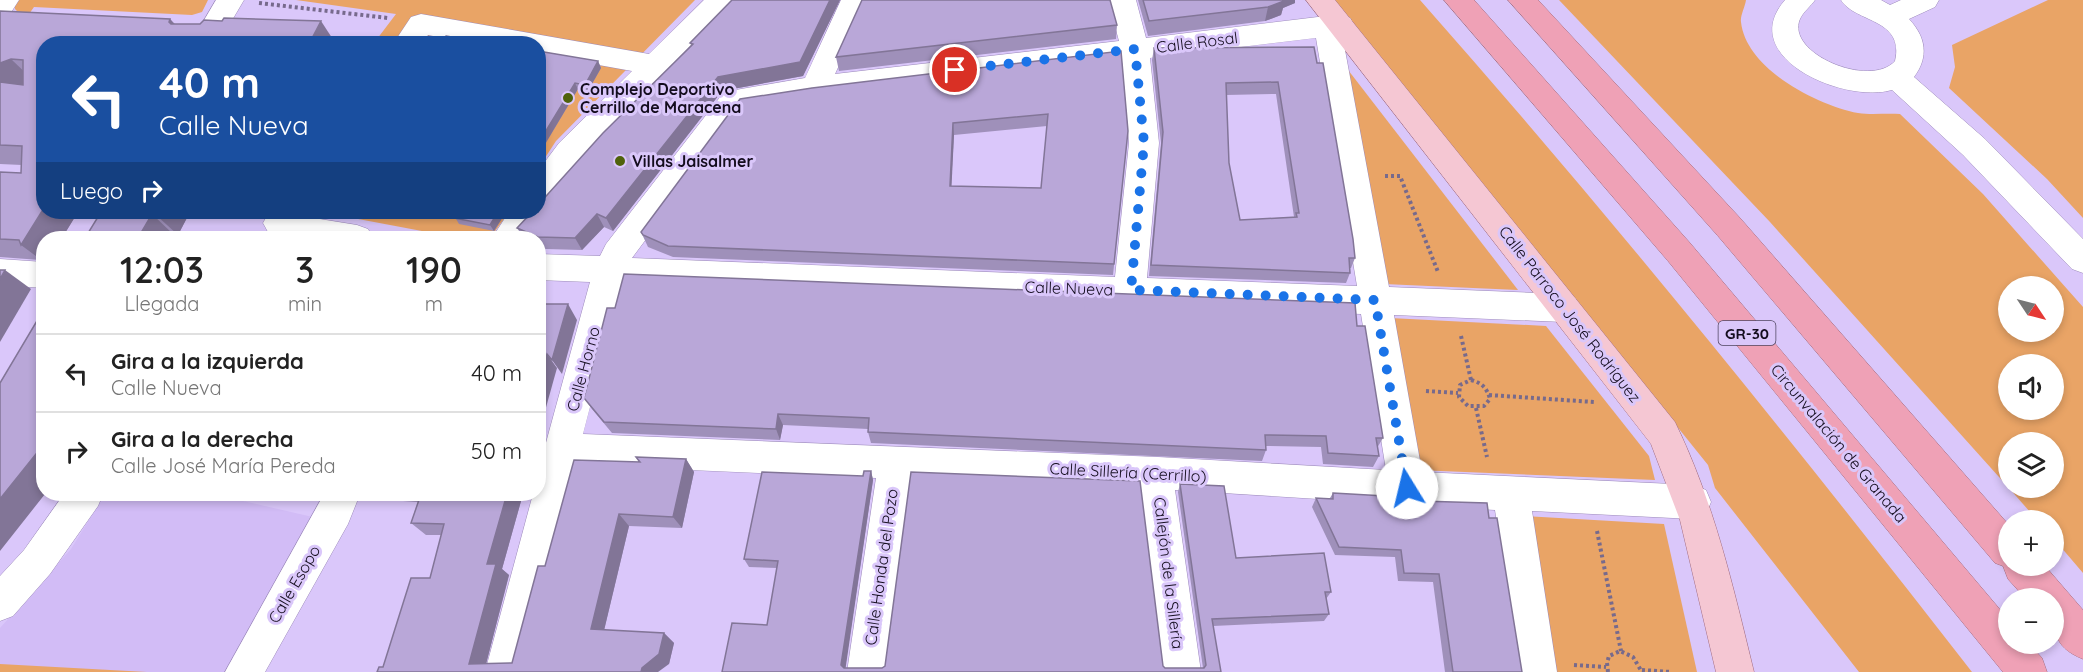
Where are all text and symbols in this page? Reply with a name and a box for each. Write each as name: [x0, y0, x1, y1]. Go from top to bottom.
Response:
street label: Calle Rosal: [1155, 27, 1239, 57]
pin: [929, 44, 980, 95]
icon: arrive: [938, 53, 971, 86]
text: 40 m: [159, 56, 260, 109]
icon: left: [60, 60, 138, 138]
place label: Complejo Deportivo Cerrillo de Maracena: [580, 79, 741, 117]
marker: Complejo Deportivo Cerrillo de Maracena: [561, 91, 575, 105]
text: Calle Nueva: [159, 108, 309, 142]
place label: Villas Jaisalmer: [632, 151, 754, 171]
marker: Villas Jaisalmer: [613, 154, 627, 168]
icon: right: [135, 174, 168, 207]
text: Luego: [60, 177, 123, 205]
street label: Calle Párroco José Rodríguez: [1495, 222, 1645, 406]
text: 12:03: [120, 247, 204, 292]
text: 3: [295, 247, 315, 292]
text: 190: [406, 247, 462, 292]
street label: Calle Nueva: [1024, 276, 1114, 300]
north arrow: [1998, 276, 2064, 342]
map controls: [1998, 276, 2064, 654]
text: Llegada: [124, 291, 199, 316]
text: min: [288, 291, 322, 316]
text: m: [425, 291, 443, 316]
road number: GR-30: [1718, 321, 1776, 345]
street label: Calle Horno: [562, 324, 604, 414]
text: Gira a la izquierda: [111, 347, 304, 375]
button: sound: [1998, 354, 2064, 420]
icon: left: [60, 357, 93, 390]
text: 40 m: [471, 359, 522, 387]
street label: Circunvalación de Granada: [1767, 360, 1911, 526]
text: Calle Nueva: [111, 375, 222, 400]
text: Gira a la derecha: [111, 425, 294, 453]
button: layers: [1998, 432, 2064, 498]
icon: right: [60, 435, 93, 468]
text: 50 m: [471, 437, 522, 465]
text: Calle José María Pereda: [111, 453, 336, 478]
position arrow: [1375, 456, 1439, 520]
street label: Calle Sillería (Cerrillo): [1049, 458, 1207, 486]
street label: Calle Honda del Pozo: [860, 487, 902, 647]
street label: Callejón de la Sillería: [1150, 496, 1188, 650]
button: +: [1998, 510, 2064, 576]
street label: Calle Esopo: [264, 542, 324, 626]
button: −: [1998, 588, 2064, 654]

